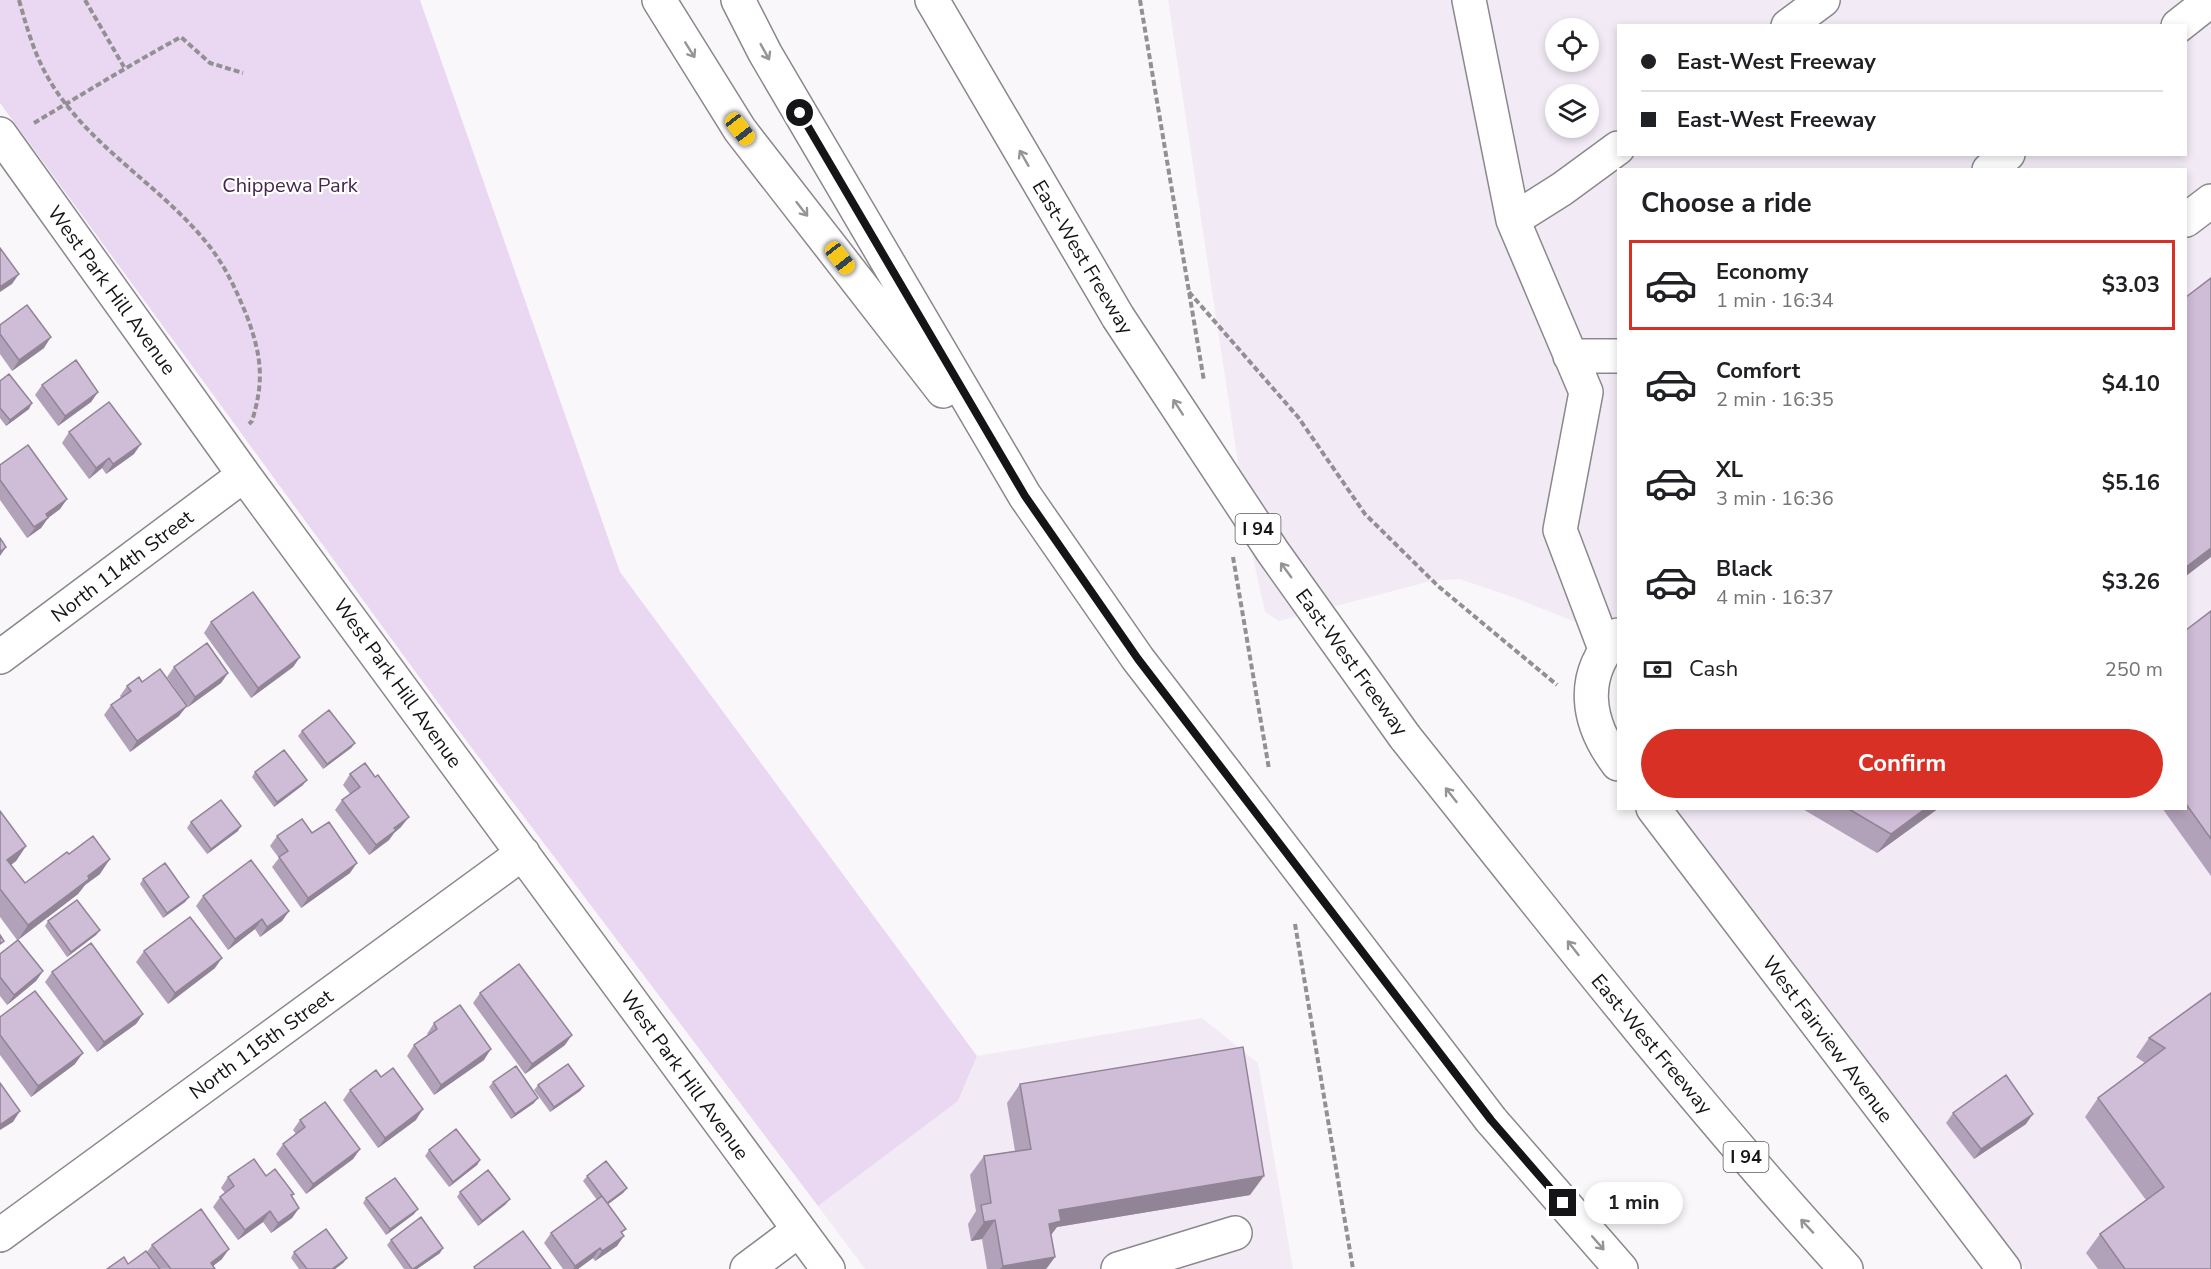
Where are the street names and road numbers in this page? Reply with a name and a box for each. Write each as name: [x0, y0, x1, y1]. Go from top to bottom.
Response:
street label: East-West Freeway: [1026, 175, 1140, 340]
street label: West Park Hill Avenue: [41, 200, 182, 380]
street label: North 114th Street: [46, 504, 200, 629]
road number: I 94: [1236, 514, 1280, 544]
street label: East-West Freeway: [1289, 583, 1414, 742]
street label: West Park Hill Avenue: [327, 593, 468, 773]
street label: West Fairview Avenue: [1756, 950, 1899, 1128]
street label: East-West Freeway: [1585, 968, 1719, 1121]
street label: North 115th Street: [184, 983, 339, 1106]
street label: West Park Hill Avenue: [614, 985, 755, 1165]
road number: I 94: [1724, 1142, 1768, 1172]

